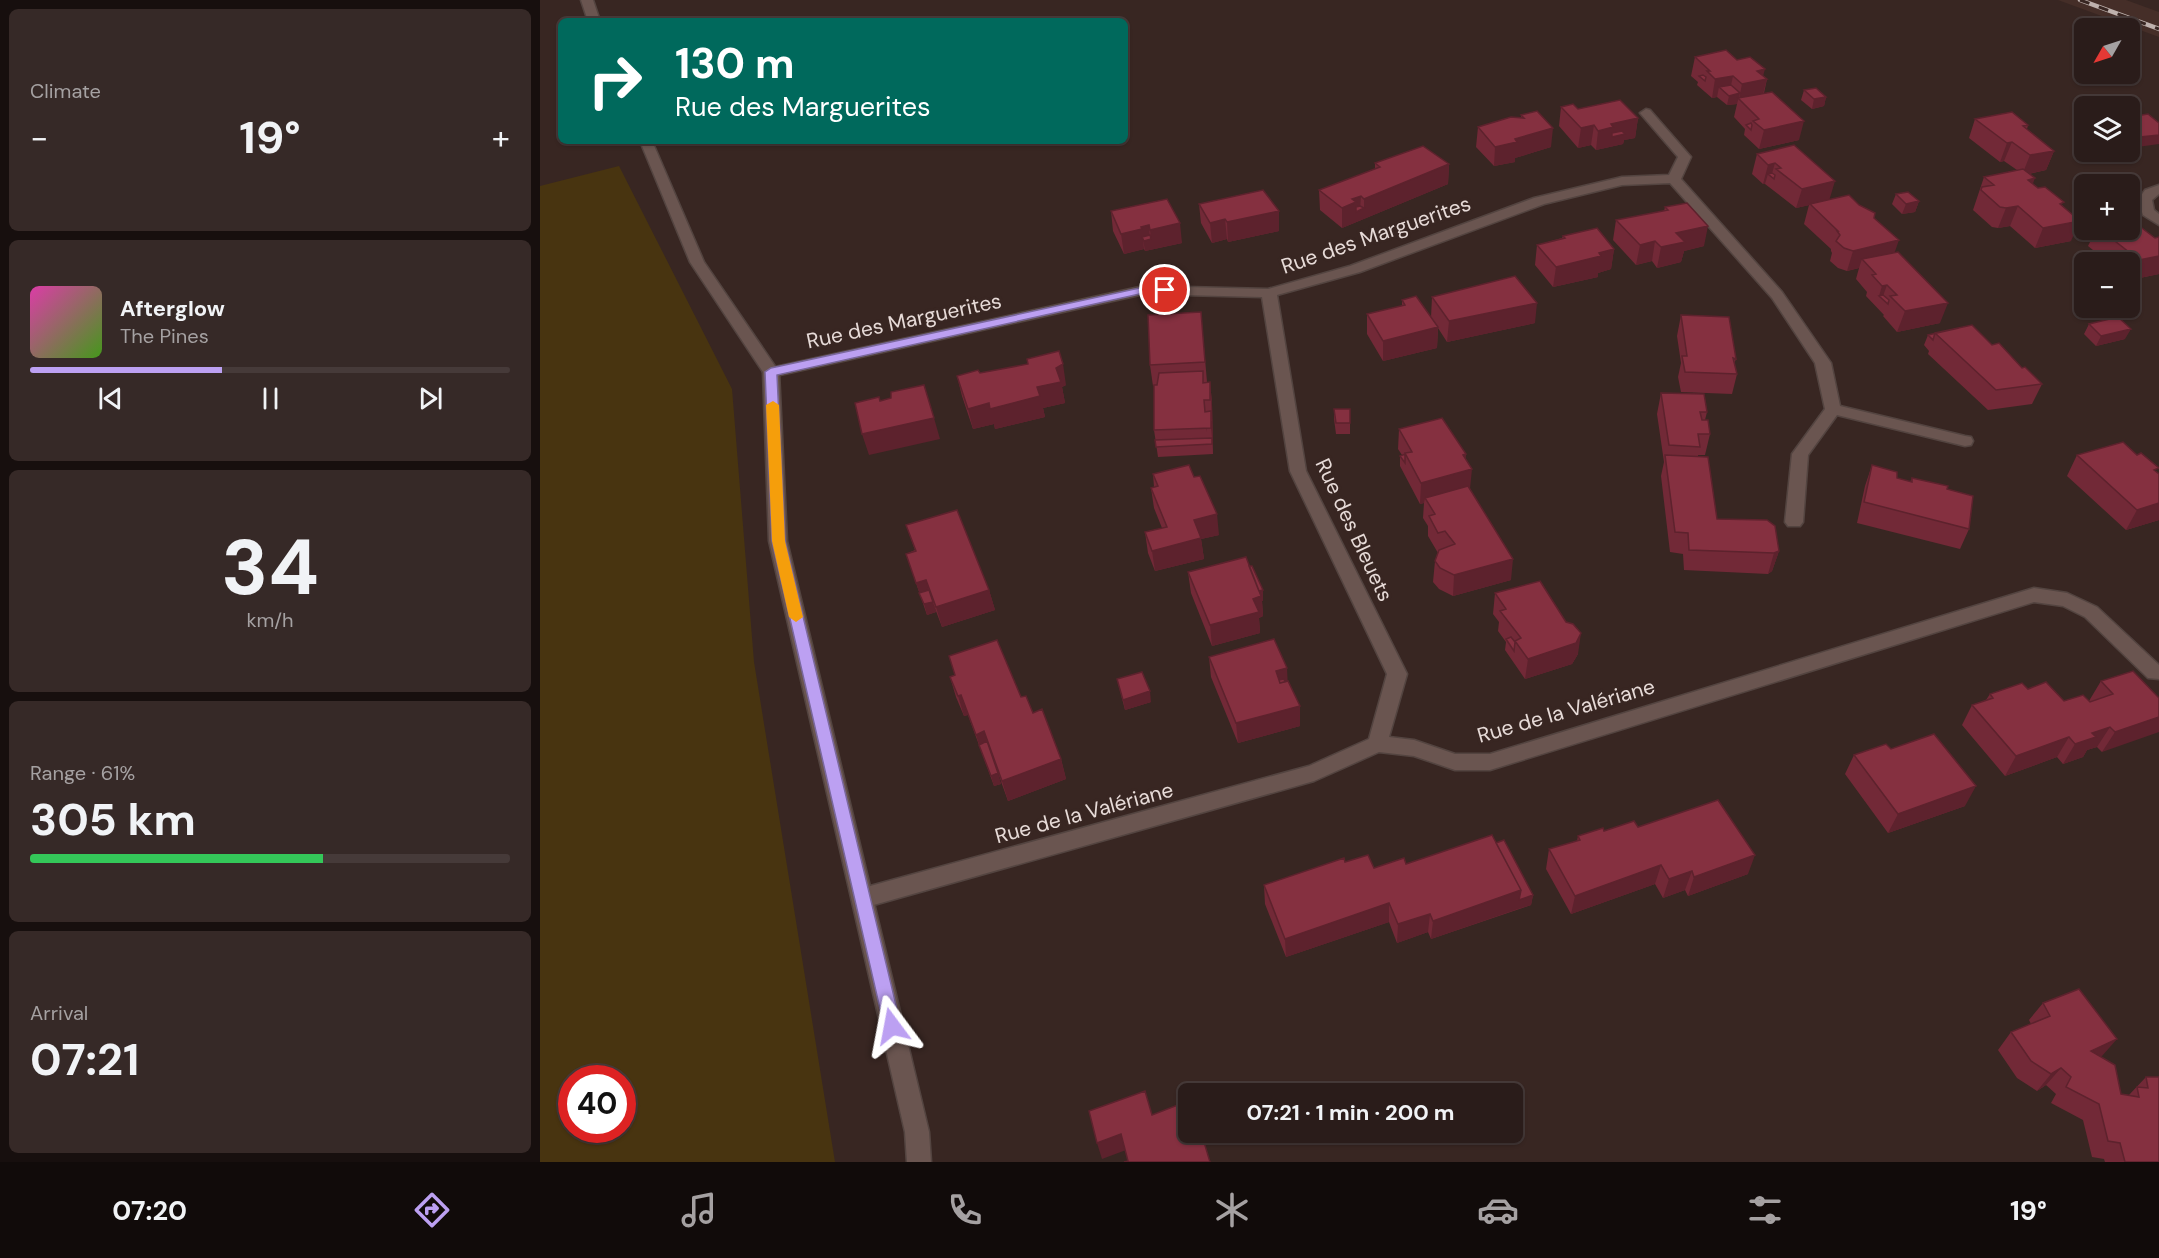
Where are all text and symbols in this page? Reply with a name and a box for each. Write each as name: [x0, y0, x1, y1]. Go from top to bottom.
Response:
north arrow: [2074, 18, 2140, 84]
map controls: [2074, 18, 2140, 318]
text: 130 m: [675, 36, 795, 91]
icon: right: [576, 42, 654, 120]
text: Climate: [30, 78, 101, 104]
text: Rue des Marguerites: [675, 89, 931, 124]
button: layers: [2074, 96, 2140, 162]
text: 19°: [239, 108, 301, 167]
text: −: [30, 116, 48, 159]
text: +: [492, 116, 510, 159]
button: +: [2074, 174, 2140, 240]
street label: Rue des Marguerites: [1277, 189, 1475, 281]
button: −: [2074, 252, 2140, 318]
pin: [1139, 264, 1190, 315]
icon: arrive: [1148, 273, 1181, 306]
street label: Rue des Marguerites: [804, 287, 1004, 355]
text: Afterglow: [120, 294, 225, 323]
text: The Pines: [120, 323, 209, 349]
icon: previous: [94, 382, 127, 415]
icon: pause: [254, 382, 287, 415]
icon: next: [414, 382, 447, 415]
street label: Rue des Bleuets: [1309, 454, 1399, 606]
text: 34: [221, 517, 319, 618]
text: km/h: [246, 607, 294, 633]
street label: Rue de la Valériane: [1474, 672, 1658, 750]
text: Range · 61%: [30, 760, 135, 786]
street label: Rue de la Valériane: [992, 776, 1176, 850]
text: 305 km: [30, 790, 196, 849]
position arrow: [860, 994, 924, 1058]
text: Arrival: [30, 1000, 88, 1026]
text: 07:21: [30, 1030, 139, 1089]
speed limit sign: 40: [558, 1065, 636, 1143]
text: 07:21 · 1 min · 200 m: [1246, 1098, 1455, 1127]
icon: directions: [411, 1189, 453, 1231]
icon: music: [678, 1189, 720, 1231]
icon: phone: [944, 1189, 986, 1231]
icon: climate: [1211, 1189, 1253, 1231]
icon: car: [1477, 1189, 1519, 1231]
icon: filters: [1744, 1189, 1786, 1231]
text: 07:20: [112, 1193, 187, 1228]
text: 19°: [2010, 1193, 2047, 1228]

